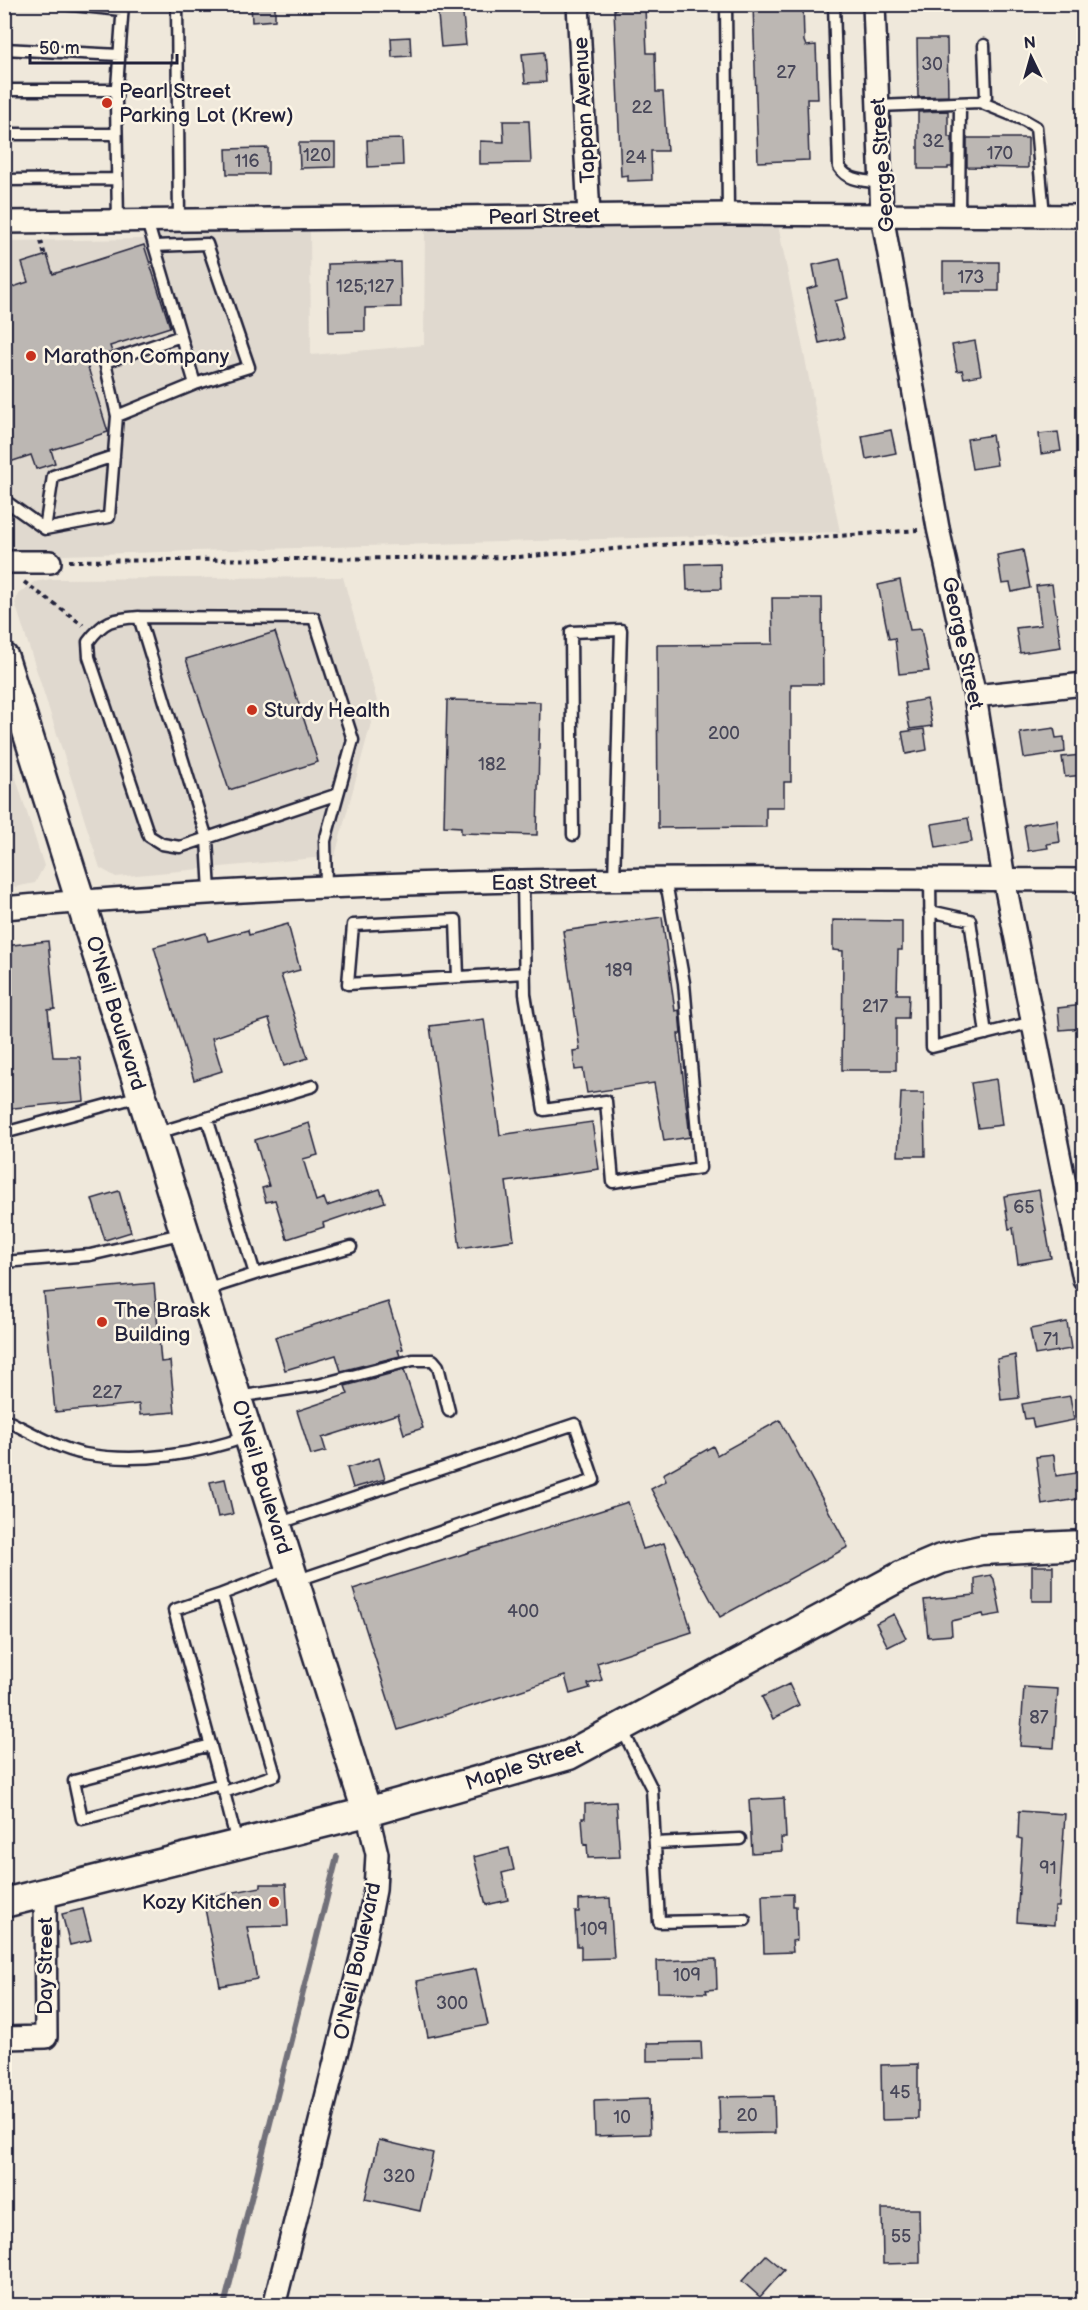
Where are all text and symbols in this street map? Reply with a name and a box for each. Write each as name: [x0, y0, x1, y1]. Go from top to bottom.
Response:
scale bar: [30, 27, 177, 65]
north arrow: [1001, 27, 1061, 87]
text: N: [1023, 34, 1037, 54]
street label: Tappan Avenue: [568, 36, 601, 184]
text: 50 m: [39, 38, 80, 59]
house number: 30: [921, 54, 943, 75]
house number: 27: [776, 62, 796, 83]
place label: Pearl Street Parking Lot (Krew): [119, 79, 294, 128]
marker: Pearl Street Parking Lot (Krew): [100, 96, 114, 110]
street label: George Street: [865, 96, 900, 233]
house number: 22: [631, 97, 653, 118]
house number: 32: [922, 131, 944, 152]
house number: 170: [987, 143, 1013, 164]
house number: 120: [303, 145, 331, 166]
house number: 24: [625, 147, 647, 168]
house number: 116: [235, 151, 259, 172]
street label: Pearl Street: [488, 203, 601, 230]
house number: 173: [958, 267, 984, 288]
house number: 125;127: [336, 276, 394, 297]
place label: Marathon Company: [43, 344, 230, 369]
marker: Marathon Company: [24, 349, 38, 363]
street label: George Street: [936, 575, 989, 712]
place label: Sturdy Health: [264, 698, 390, 723]
marker: Sturdy Health: [245, 703, 259, 717]
house number: 200: [708, 723, 740, 744]
house number: 182: [478, 754, 506, 775]
street label: East Street: [491, 869, 598, 896]
street label: O'Neil Boulevard: [80, 933, 151, 1093]
house number: 189: [605, 960, 633, 981]
house number: 217: [862, 996, 888, 1017]
house number: 65: [1013, 1197, 1035, 1218]
place label: The Brask Building: [114, 1298, 211, 1347]
marker: The Brask Building: [95, 1315, 109, 1329]
house number: 71: [1043, 1329, 1059, 1350]
house number: 227: [92, 1382, 122, 1403]
street label: O'Neil Boulevard: [226, 1397, 297, 1557]
house number: 400: [507, 1601, 539, 1622]
house number: 87: [1029, 1707, 1049, 1728]
street label: Maple Street: [462, 1735, 587, 1796]
house number: 91: [1039, 1858, 1057, 1879]
street label: O'Neil Boulevard: [329, 1880, 386, 2042]
place label: Kozy Kitchen: [142, 1890, 262, 1915]
marker: Kozy Kitchen: [267, 1895, 281, 1909]
street label: Day Street: [33, 1916, 58, 2015]
house number: 109: [580, 1919, 608, 1940]
house number: 109: [673, 1965, 701, 1986]
house number: 300: [436, 1993, 468, 2014]
house number: 45: [889, 2082, 911, 2103]
house number: 20: [736, 2105, 758, 2126]
house number: 10: [613, 2107, 631, 2128]
house number: 320: [383, 2166, 415, 2187]
house number: 55: [891, 2226, 911, 2247]

